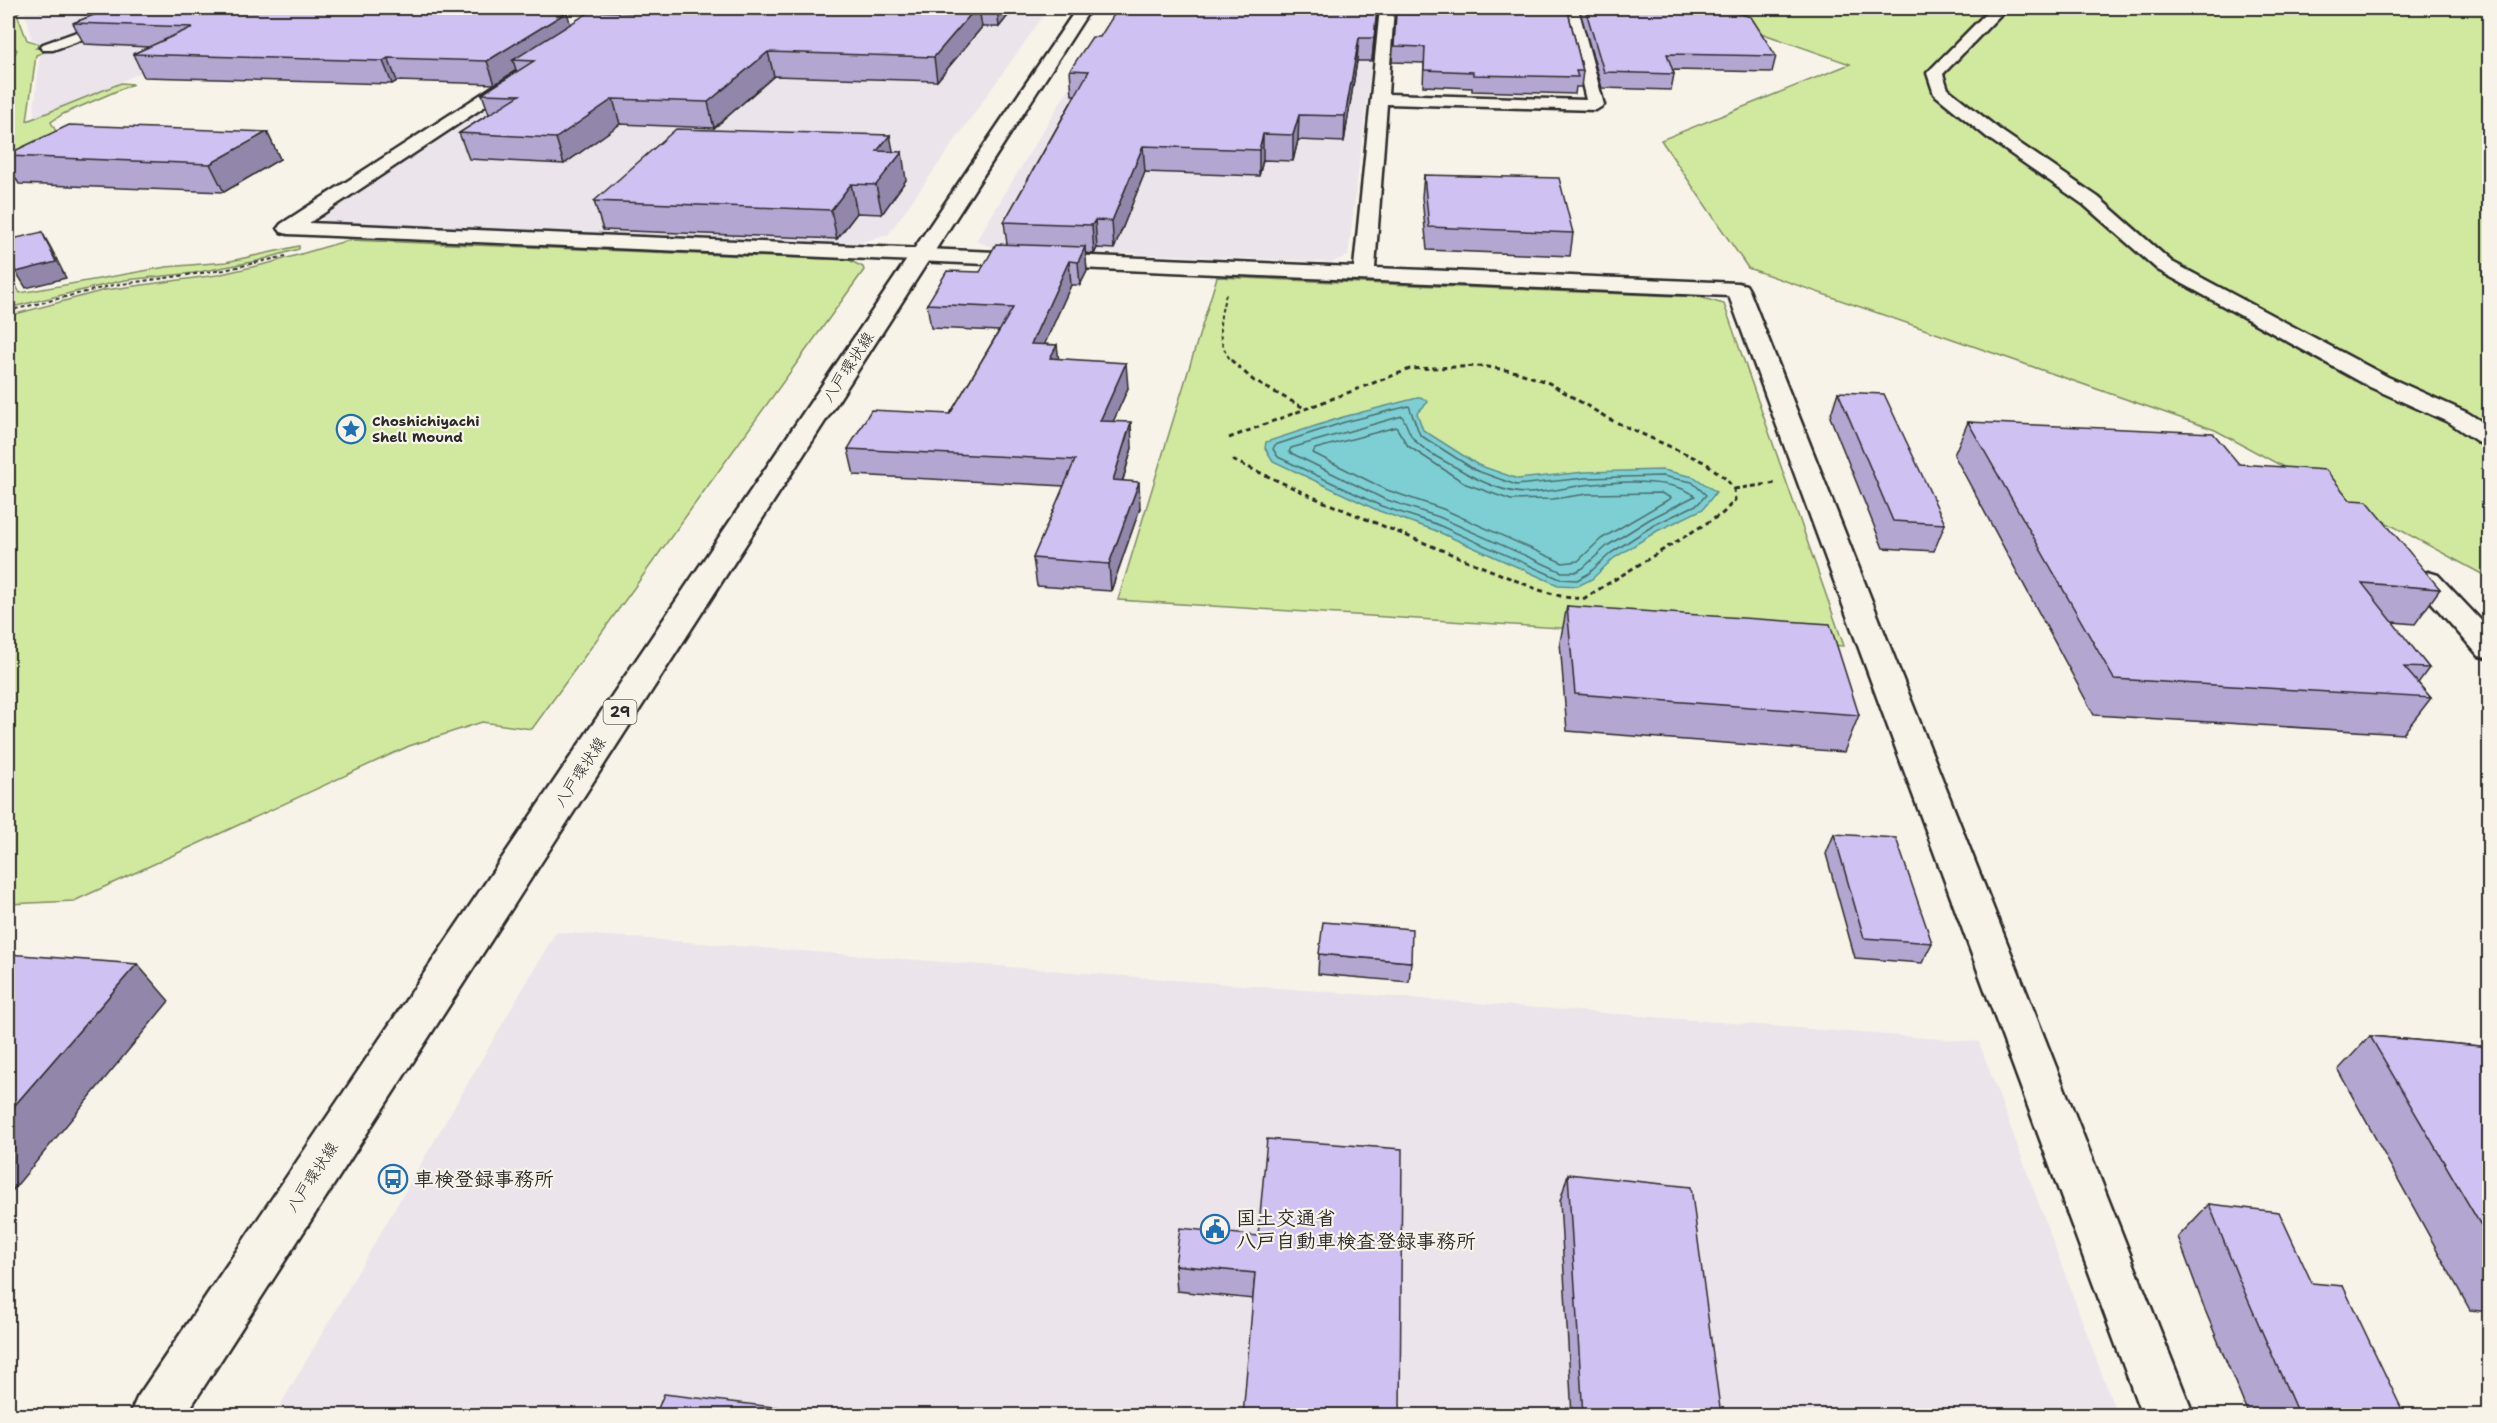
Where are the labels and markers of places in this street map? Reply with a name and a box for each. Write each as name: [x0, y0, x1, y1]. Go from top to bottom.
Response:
place label: Choshichiyachi Shell Mound: [372, 412, 480, 446]
place icon: Choshichiyachi Shell Mound: [335, 413, 367, 445]
bus stop icon: 車検登録事務所: [377, 1163, 409, 1195]
place label: 車検登録事務所: [414, 1166, 554, 1192]
place label: 国土交通省 八戸自動車検査登録事務所: [1236, 1205, 1476, 1254]
public building icon: 国土交通省 八戸自動車検査登録事務所: [1199, 1213, 1231, 1245]

